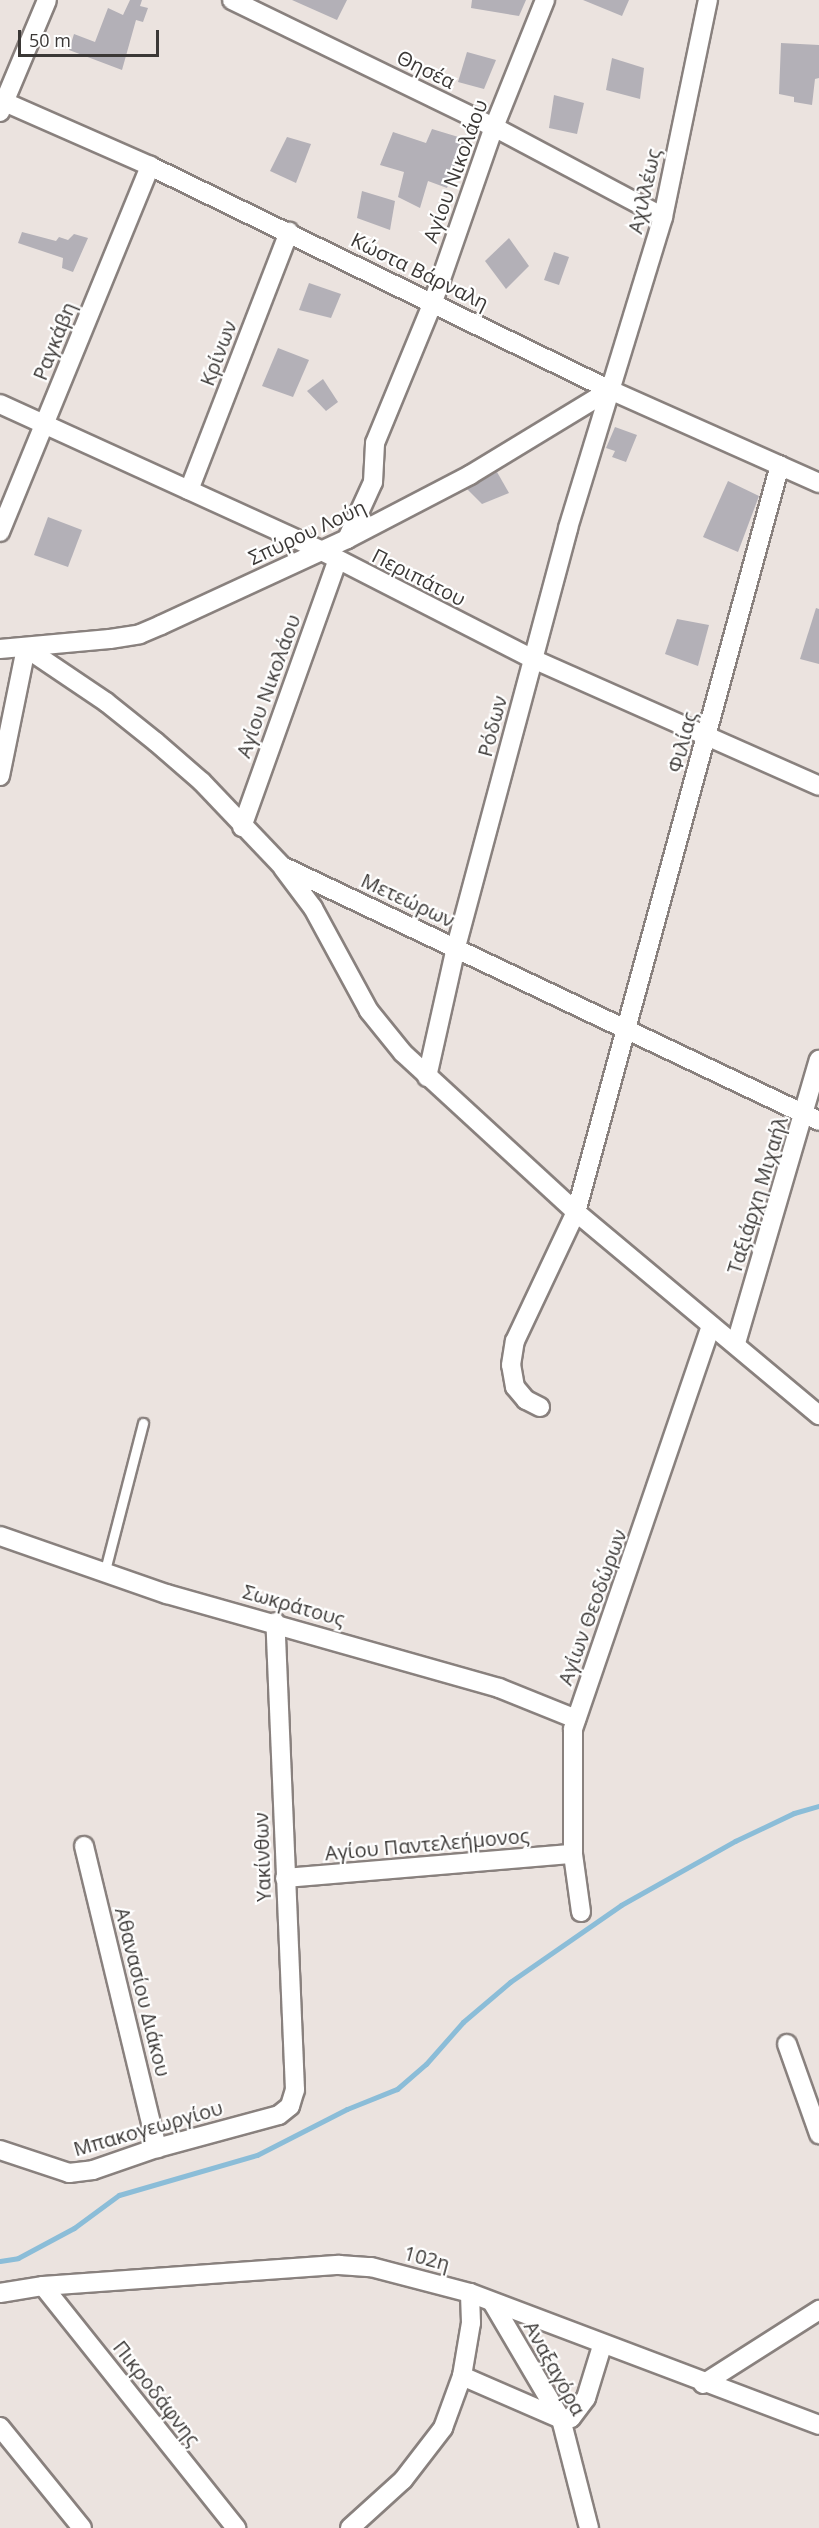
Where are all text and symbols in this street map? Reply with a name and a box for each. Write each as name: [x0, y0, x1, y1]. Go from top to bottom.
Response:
scale bar: [21, 18, 162, 56]
text: 50 m: [29, 28, 71, 52]
street label: Θησέα: [393, 45, 459, 93]
street label: Αγίου Νικολάου: [418, 96, 492, 246]
street label: Αχιλλέως: [623, 146, 665, 236]
street label: Κώστα Βάρναλη: [347, 227, 493, 315]
street label: Ραγκάβη: [28, 298, 80, 384]
street label: Κρίνων: [195, 317, 241, 389]
street label: Σπύρου Λούη: [245, 494, 369, 570]
street label: Περιπάτου: [368, 543, 470, 611]
street label: Αγίου Νικολάου: [231, 611, 305, 761]
street label: Ρόδων: [472, 693, 512, 759]
street label: Φιλίας: [662, 709, 702, 775]
street label: Μετεώρων: [357, 868, 459, 932]
street label: Ταξιάρχη Μιχαήλ: [722, 1114, 792, 1276]
street label: Αγίων Θεοδώρων: [553, 1526, 631, 1688]
street label: Σωκράτους: [240, 1579, 348, 1631]
street label: Υακίνθων: [248, 1812, 276, 1902]
street label: Αγίου Παντελεήμονος: [324, 1823, 530, 1865]
street label: Αθανασίου Διάκου: [110, 1905, 176, 2079]
street label: Μπακογεωργίου: [71, 2095, 225, 2161]
street label: 102η: [401, 2240, 453, 2276]
street label: Αναξαγόρα: [519, 2317, 591, 2419]
street label: Πικροδάφνης: [108, 2335, 206, 2451]

